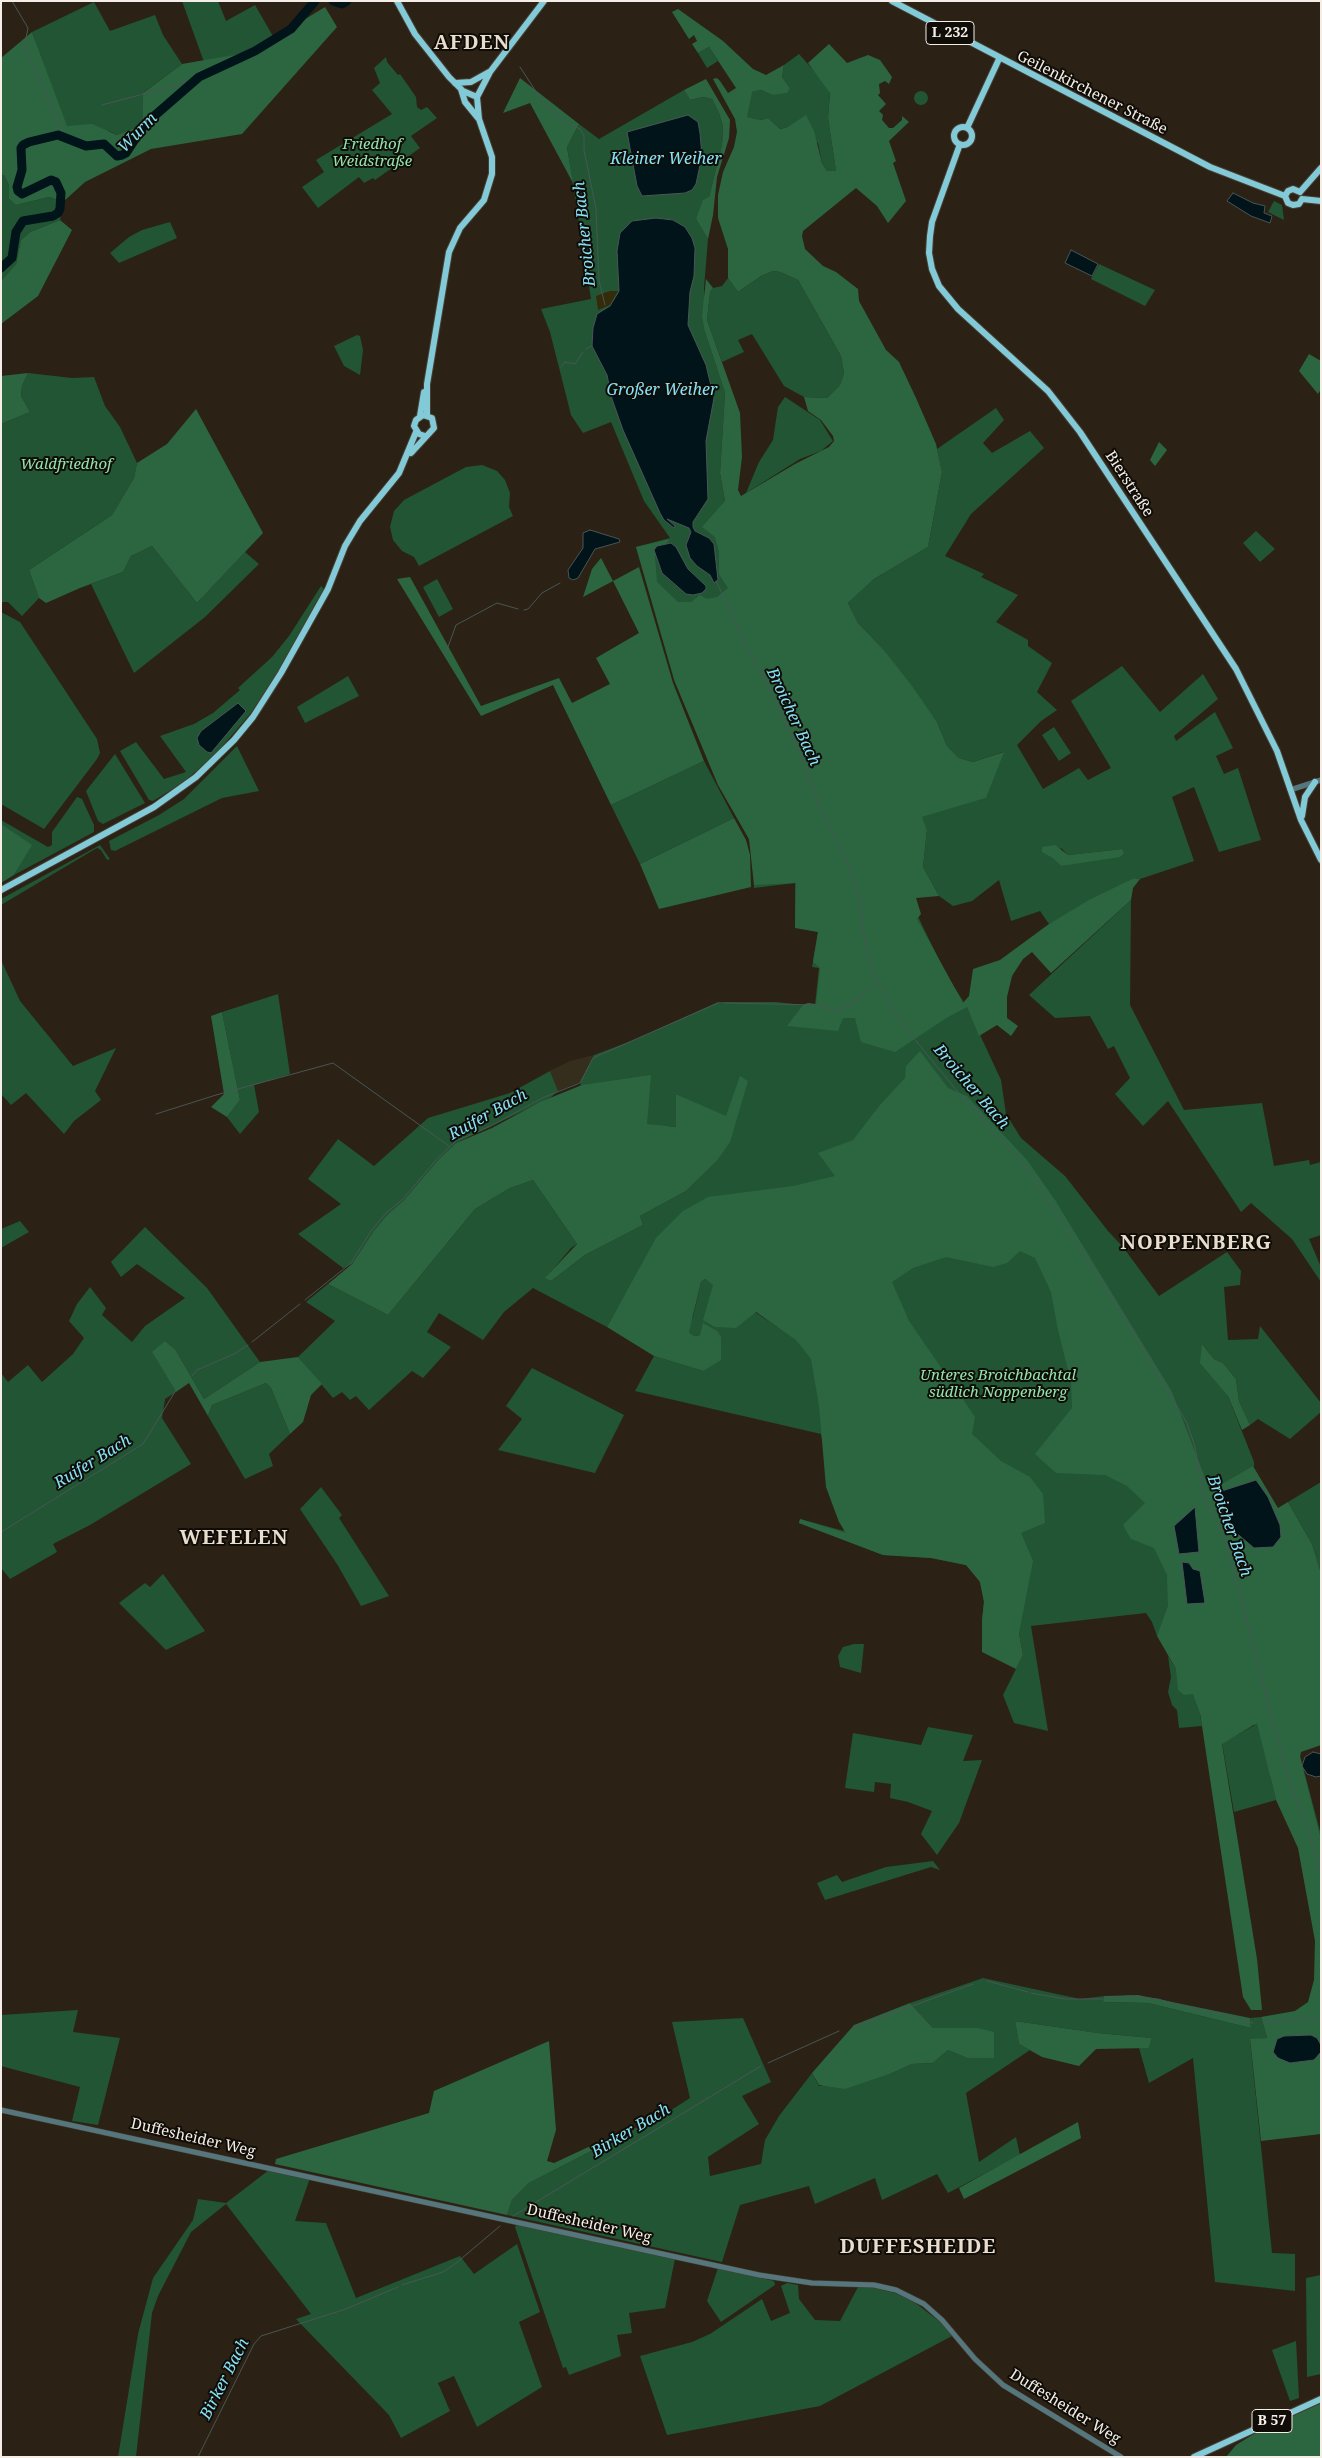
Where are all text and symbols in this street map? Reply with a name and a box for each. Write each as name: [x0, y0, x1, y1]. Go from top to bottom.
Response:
road number: L 232: [926, 22, 974, 44]
district label: AFDEN: [433, 31, 511, 55]
street label: Geilenkirchener Straße: [1014, 47, 1170, 139]
water label: Wurm: [114, 109, 162, 157]
park label: Friedhof Weidstraße: [332, 136, 412, 171]
water label: Kleiner Weiher: [610, 149, 722, 169]
water label: Broicher Bach: [570, 180, 600, 288]
water label: Großer Weiher: [607, 380, 717, 400]
street label: Bierstraße: [1101, 448, 1157, 520]
park label: Waldfriedhof: [20, 456, 112, 474]
water label: Broicher Bach: [762, 665, 824, 769]
water label: Broicher Bach: [929, 1041, 1013, 1133]
water label: Ruifer Bach: [445, 1086, 531, 1144]
district label: NOPPENBERG: [1119, 1231, 1273, 1255]
park label: Unteres Broichbachtal südlich Noppenberg: [920, 1367, 1076, 1402]
water label: Ruifer Bach: [51, 1431, 135, 1493]
water label: Broicher Bach: [1203, 1473, 1255, 1579]
district label: WEFELEN: [179, 1526, 289, 1550]
water label: Birker Bach: [588, 2100, 674, 2162]
street label: Duffesheider Weg: [129, 2115, 257, 2161]
street label: Duffesheider Weg: [525, 2201, 653, 2247]
district label: DUFFESHEIDE: [838, 2235, 998, 2259]
water label: Birker Bach: [196, 2335, 254, 2423]
street label: Duffesheider Weg: [1006, 2366, 1124, 2448]
road number: B 57: [1252, 2410, 1292, 2432]

